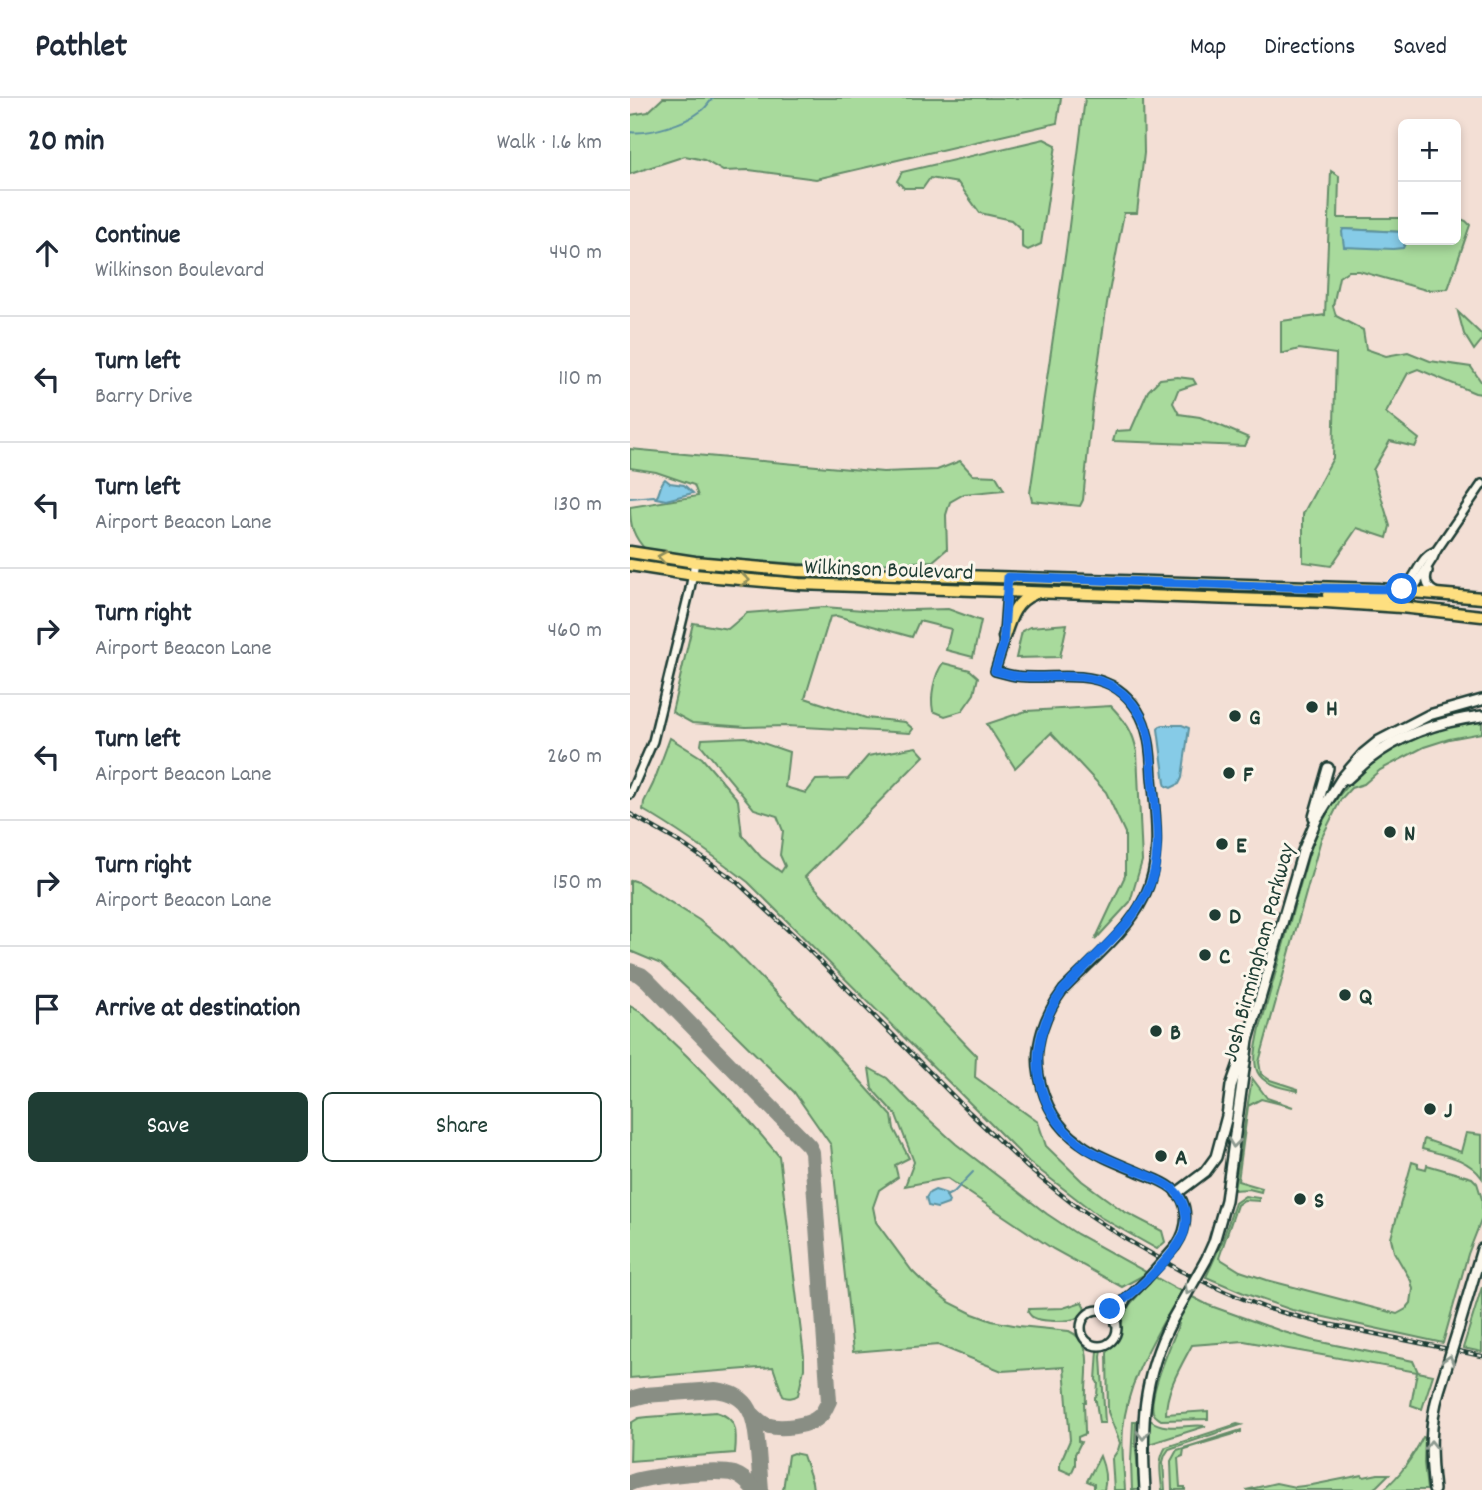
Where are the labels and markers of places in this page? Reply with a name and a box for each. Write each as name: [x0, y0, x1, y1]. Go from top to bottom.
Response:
place label: H: [1326, 694, 1338, 727]
marker: H: [1304, 699, 1320, 715]
place label: G: [1249, 703, 1261, 736]
marker: G: [1227, 708, 1243, 724]
place label: F: [1243, 760, 1254, 793]
marker: F: [1221, 765, 1237, 781]
place label: N: [1404, 819, 1415, 852]
marker: N: [1382, 824, 1398, 840]
place label: E: [1236, 831, 1247, 864]
marker: E: [1214, 836, 1230, 852]
place label: D: [1229, 902, 1241, 935]
marker: D: [1207, 907, 1223, 923]
place label: C: [1219, 942, 1231, 975]
marker: C: [1197, 947, 1213, 963]
place label: Q: [1359, 982, 1373, 1015]
marker: Q: [1337, 987, 1353, 1003]
place label: B: [1170, 1018, 1181, 1051]
marker: B: [1148, 1023, 1164, 1039]
place label: J: [1444, 1096, 1452, 1129]
marker: J: [1422, 1101, 1438, 1117]
place label: A: [1175, 1143, 1188, 1176]
marker: A: [1153, 1148, 1169, 1164]
place label: S: [1314, 1186, 1324, 1219]
marker: S: [1292, 1191, 1308, 1207]

